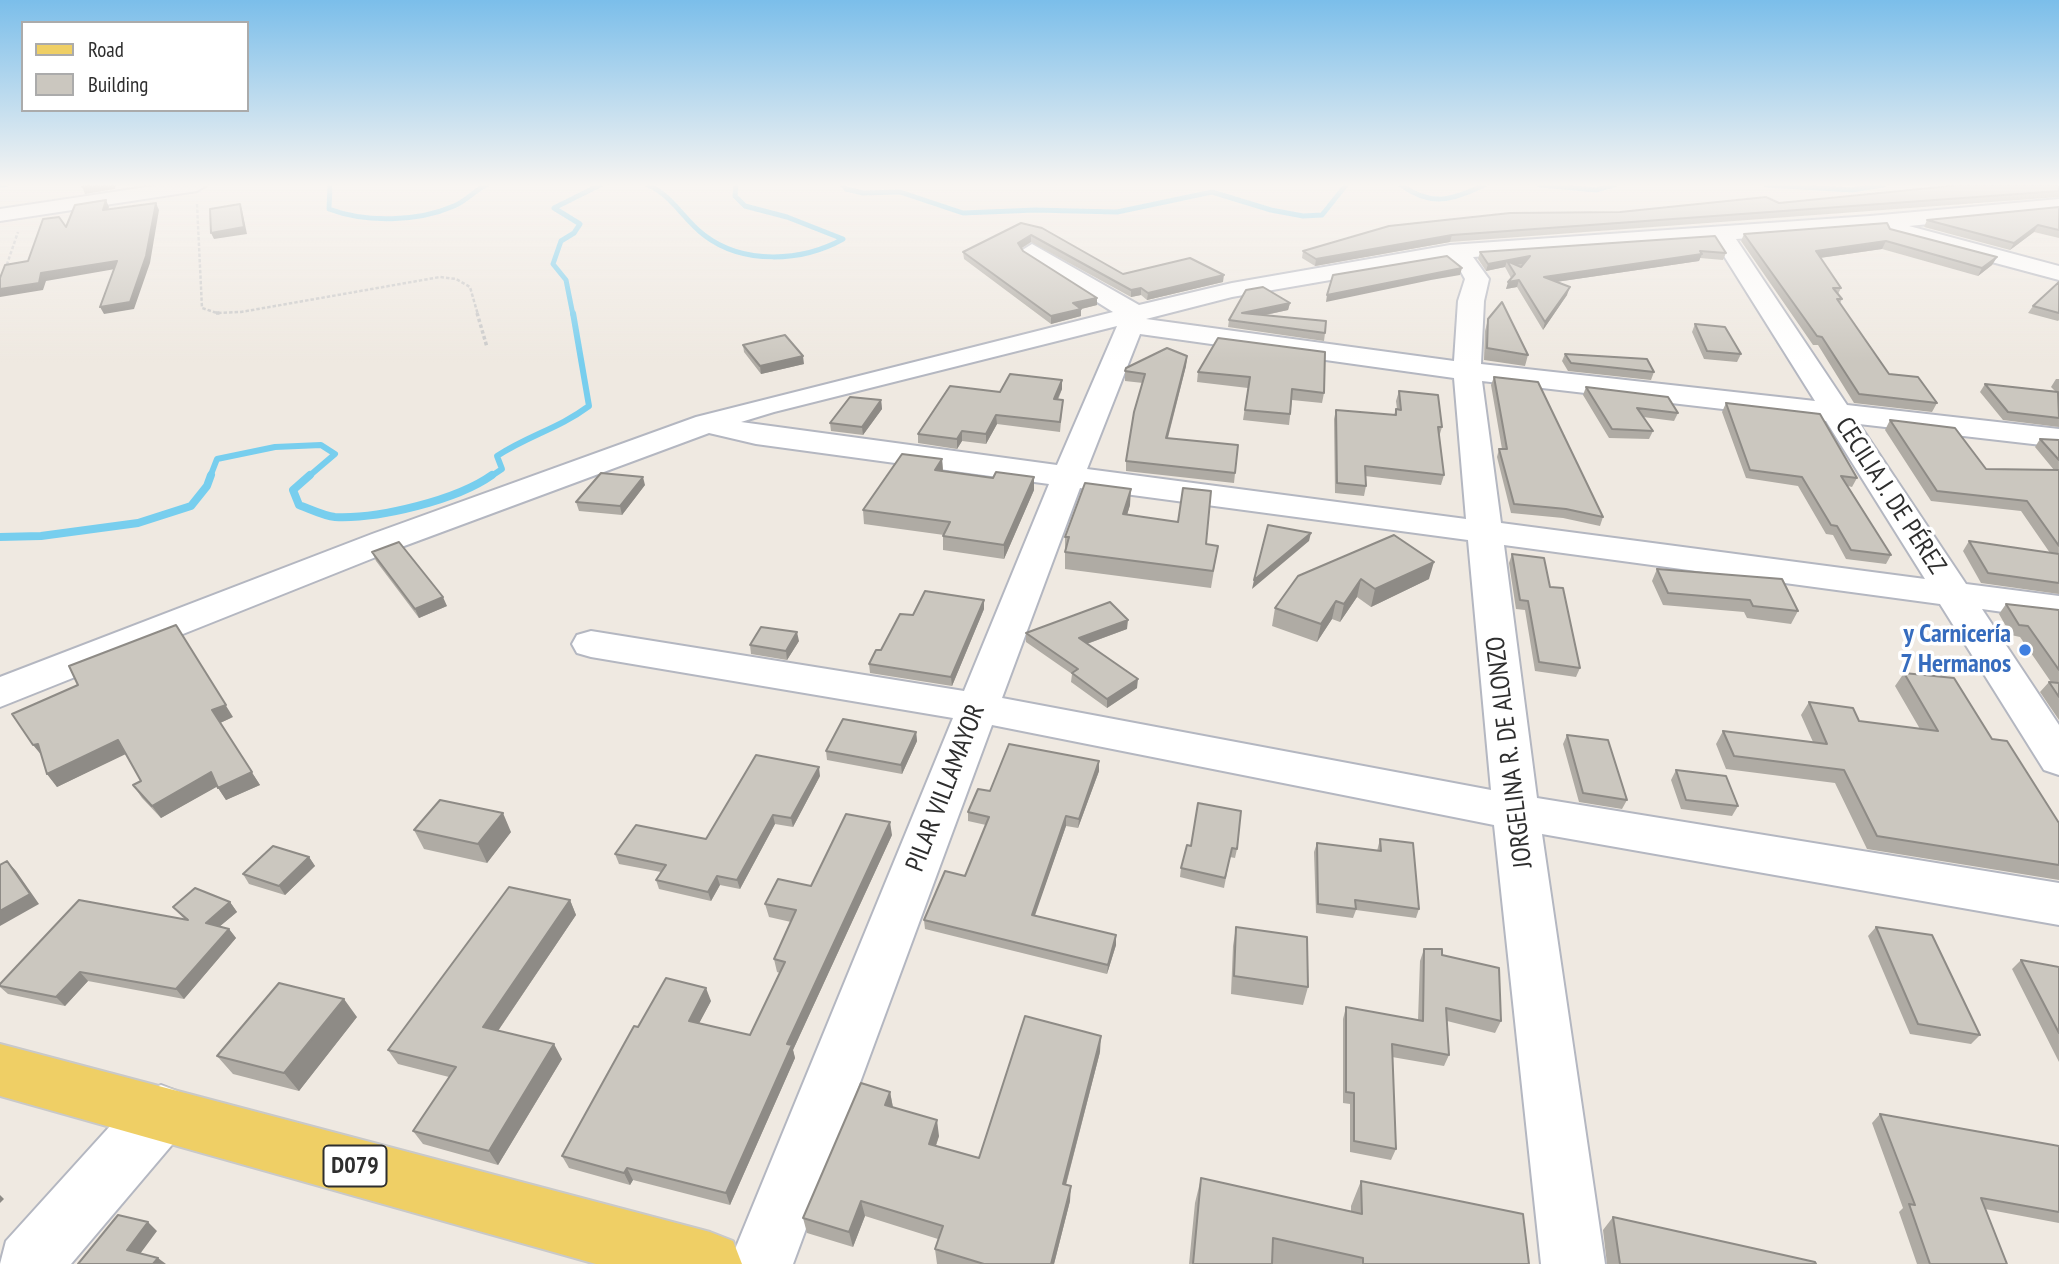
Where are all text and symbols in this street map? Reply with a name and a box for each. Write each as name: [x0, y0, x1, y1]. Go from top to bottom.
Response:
legend: [21, 21, 248, 112]
text: Road: [88, 36, 124, 63]
text: Building: [88, 71, 148, 98]
street label: CECILIA J. DE PÉREZ: [1828, 412, 1952, 580]
place label: y Carnicería 7 Hermanos: [1900, 619, 2011, 680]
street label: JORGELINA R. DE ALONZO: [1480, 635, 1540, 869]
marker: y Carnicería 7 Hermanos: [2017, 642, 2033, 658]
street label: PILAR VILLAMAYOR: [900, 700, 992, 876]
road number: D079: [324, 1146, 386, 1186]

